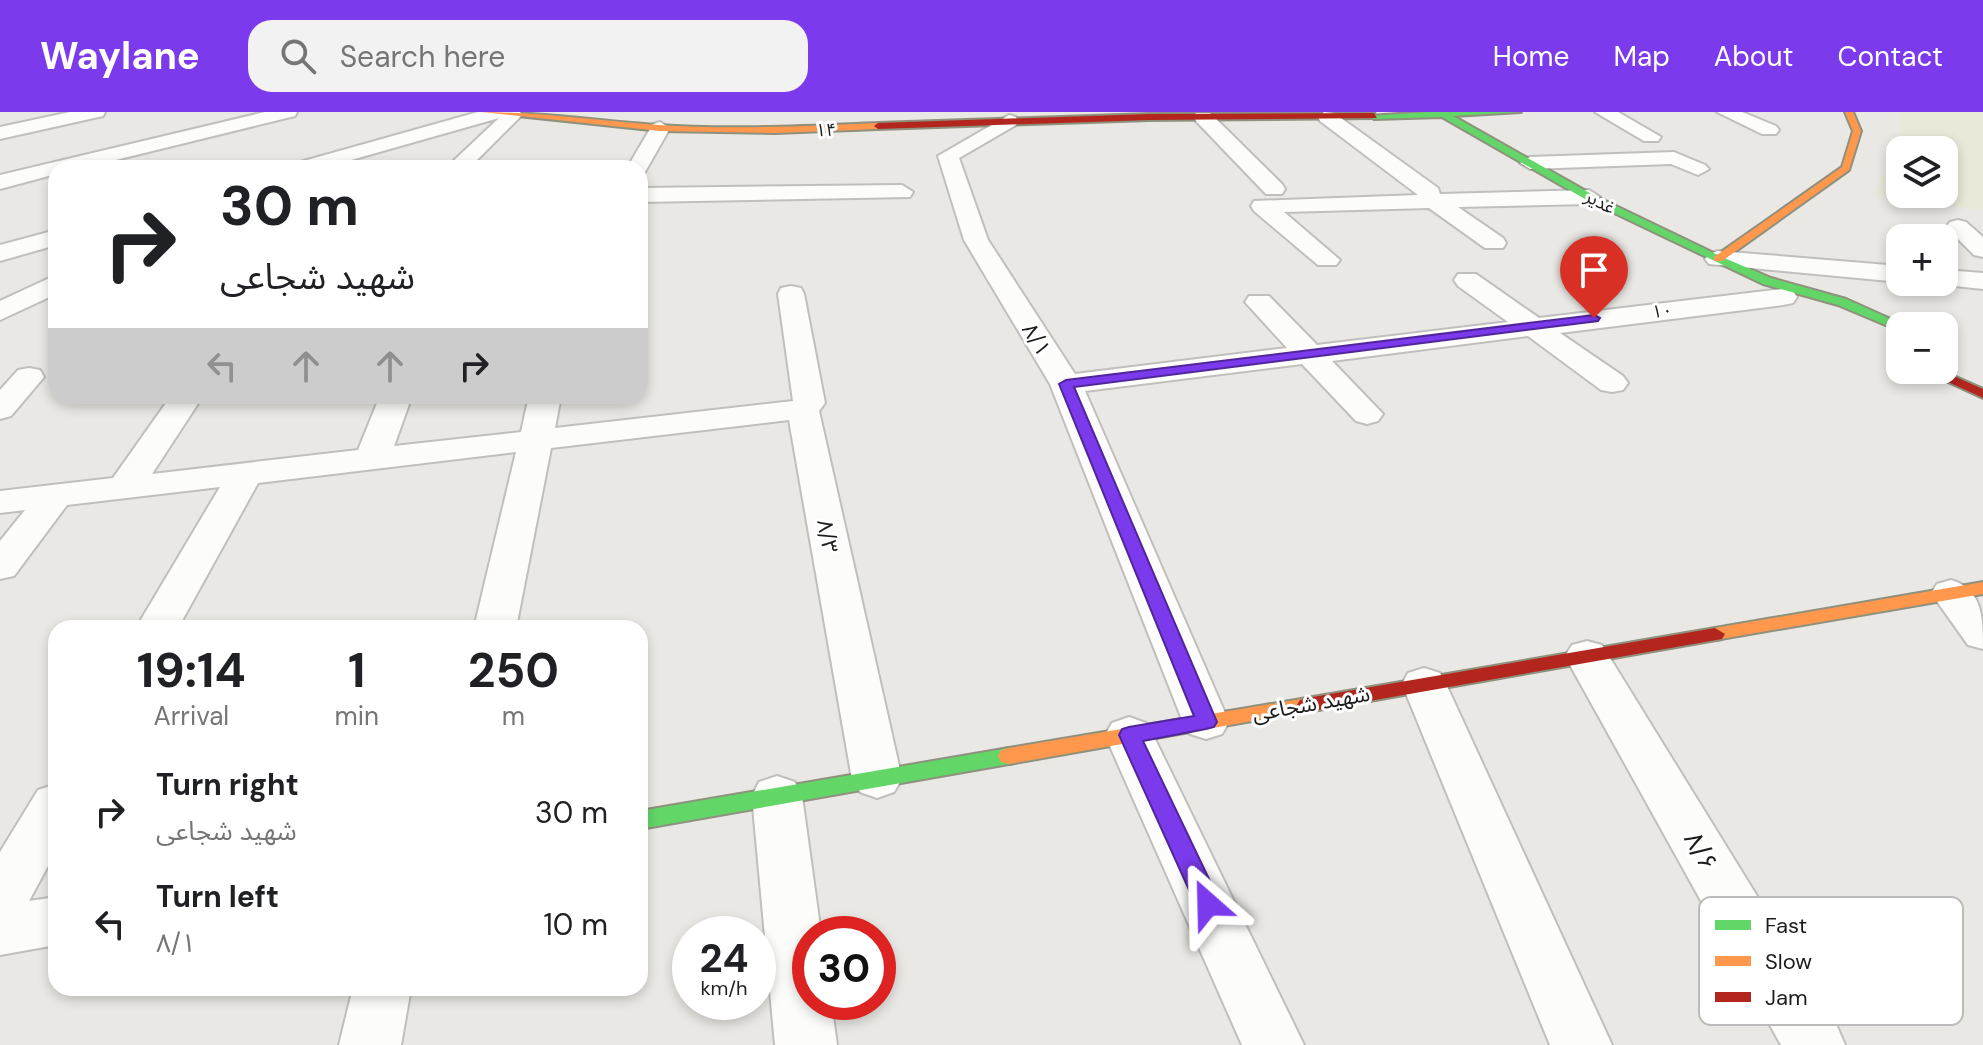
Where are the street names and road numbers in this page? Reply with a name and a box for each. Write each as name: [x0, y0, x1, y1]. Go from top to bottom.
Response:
street label: ۱۴: [815, 118, 837, 142]
street label: غدیر: [1580, 184, 1619, 220]
street label: ۱۰: [1651, 298, 1673, 324]
street label: ۸/۱: [1015, 317, 1058, 361]
street label: ۸/۳: [810, 517, 845, 555]
street label: شهید شجاعی: [1250, 679, 1372, 728]
street label: ۸/۶: [1676, 825, 1726, 877]

